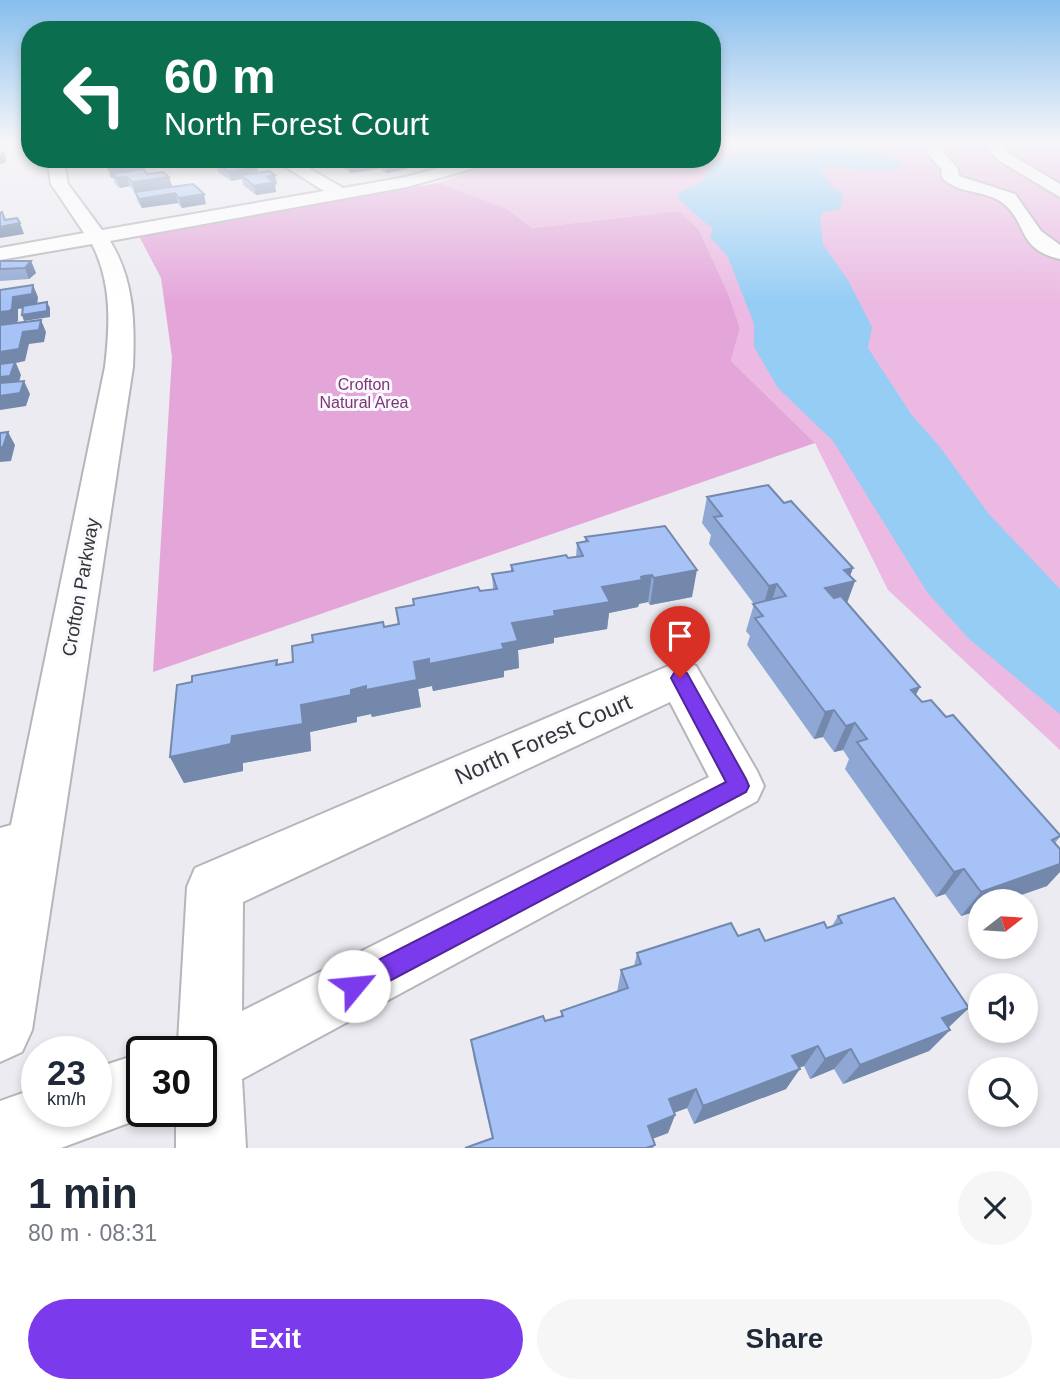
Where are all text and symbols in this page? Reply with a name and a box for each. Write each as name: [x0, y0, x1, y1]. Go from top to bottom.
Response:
icon: left: [49, 49, 140, 140]
text: 60 m: [164, 49, 276, 103]
text: North Forest Court: [164, 106, 429, 142]
park label: Crofton Natural Area: [320, 376, 409, 411]
street label: Crofton Parkway: [58, 516, 103, 658]
pin: [650, 606, 710, 678]
icon: arrive: [661, 617, 699, 655]
street label: North Forest Court: [451, 688, 636, 790]
north arrow: [968, 889, 1038, 959]
map controls: [968, 889, 1038, 1127]
position arrow: [317, 949, 391, 1023]
button: sound: [968, 973, 1038, 1043]
speed limit sign: 30: [126, 1036, 217, 1127]
text: 23: [47, 1053, 86, 1092]
button: search: [968, 1057, 1038, 1127]
text: km/h: [47, 1089, 86, 1109]
text: 1 min: [28, 1170, 138, 1217]
button: close: [958, 1171, 1032, 1245]
text: 80 m · 08:31: [28, 1220, 157, 1246]
button: Exit: [28, 1299, 523, 1379]
button: Share: [537, 1299, 1032, 1379]

